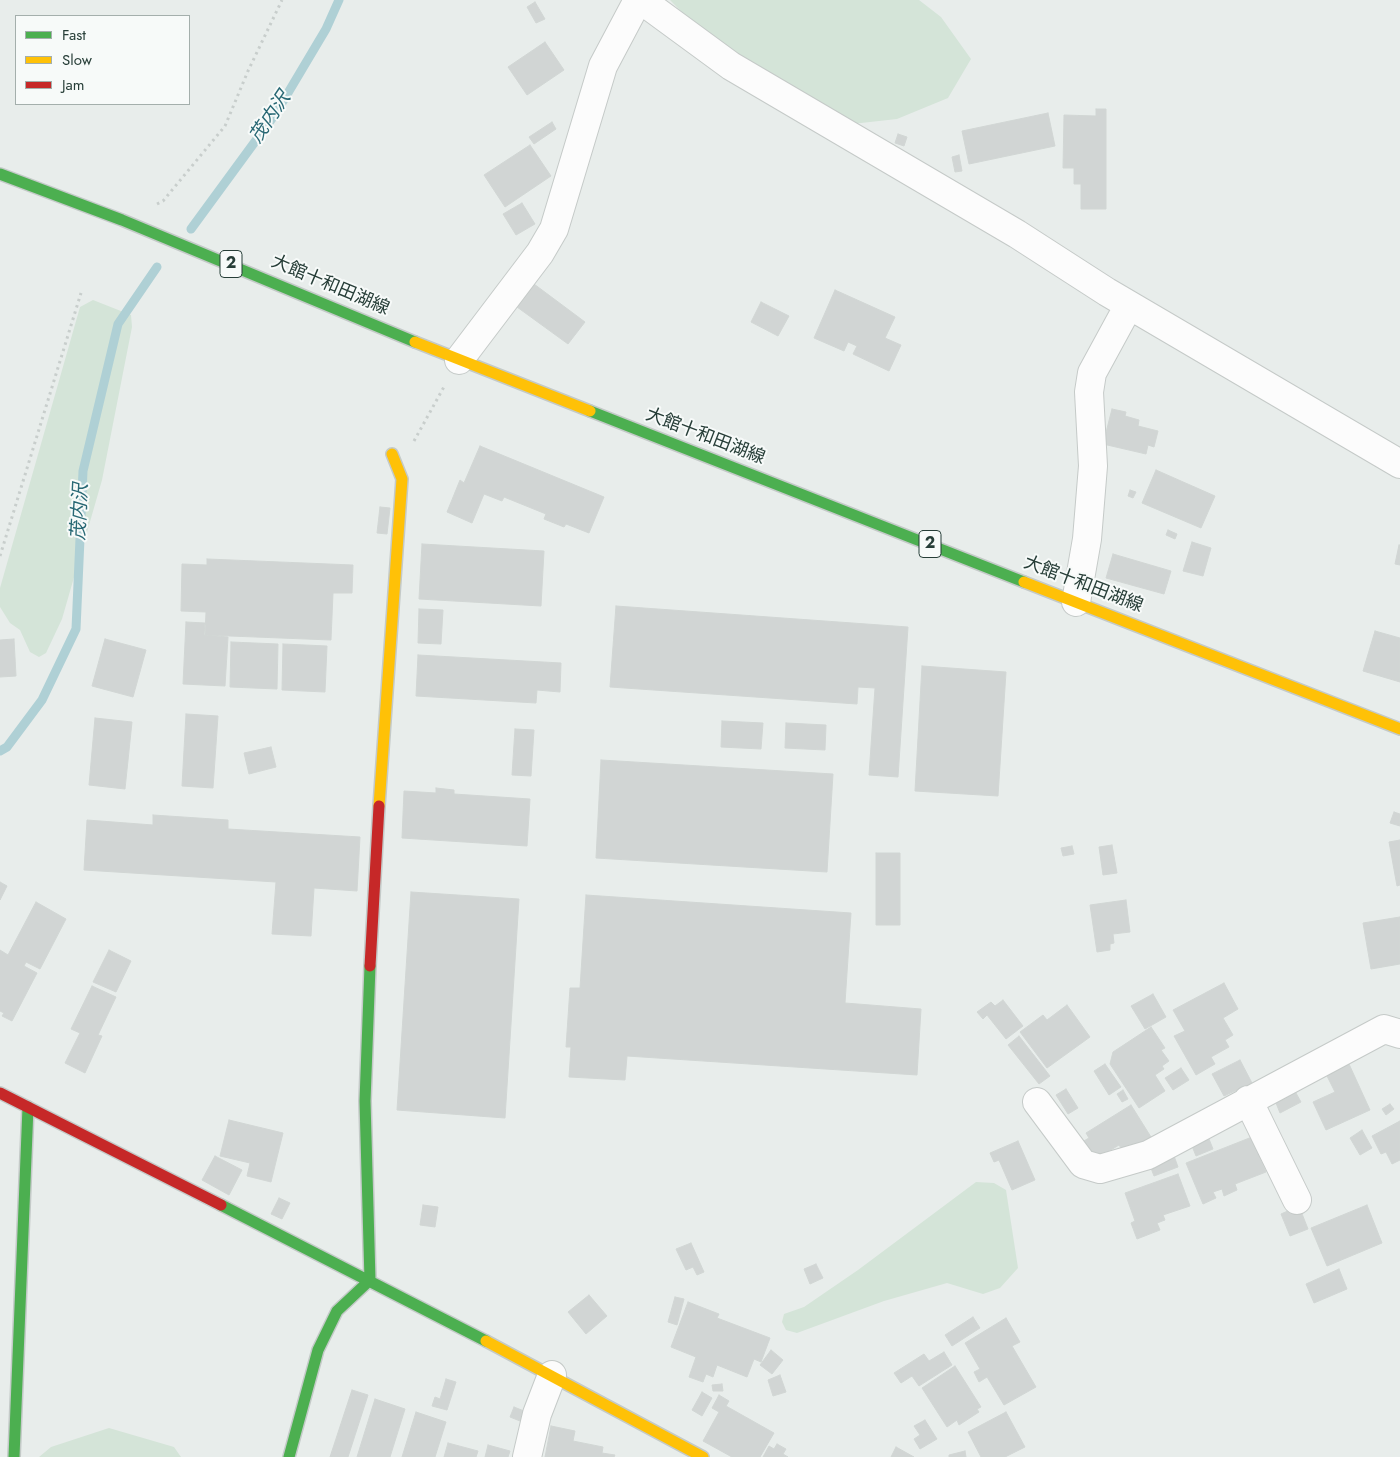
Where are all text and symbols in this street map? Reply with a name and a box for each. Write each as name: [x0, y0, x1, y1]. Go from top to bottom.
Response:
legend: [15, 15, 190, 105]
text: Fast: [62, 24, 86, 46]
text: Slow: [62, 49, 92, 71]
text: Jam: [62, 74, 85, 96]
water label: 茂内沢: [246, 88, 296, 148]
road number: 2: [220, 250, 242, 278]
street label: 大館十和田湖線: [268, 251, 392, 321]
street label: 大館十和田湖線: [642, 404, 768, 470]
water label: 茂内沢: [68, 483, 94, 541]
road number: 2: [919, 530, 941, 558]
street label: 大館十和田湖線: [1020, 552, 1146, 618]

